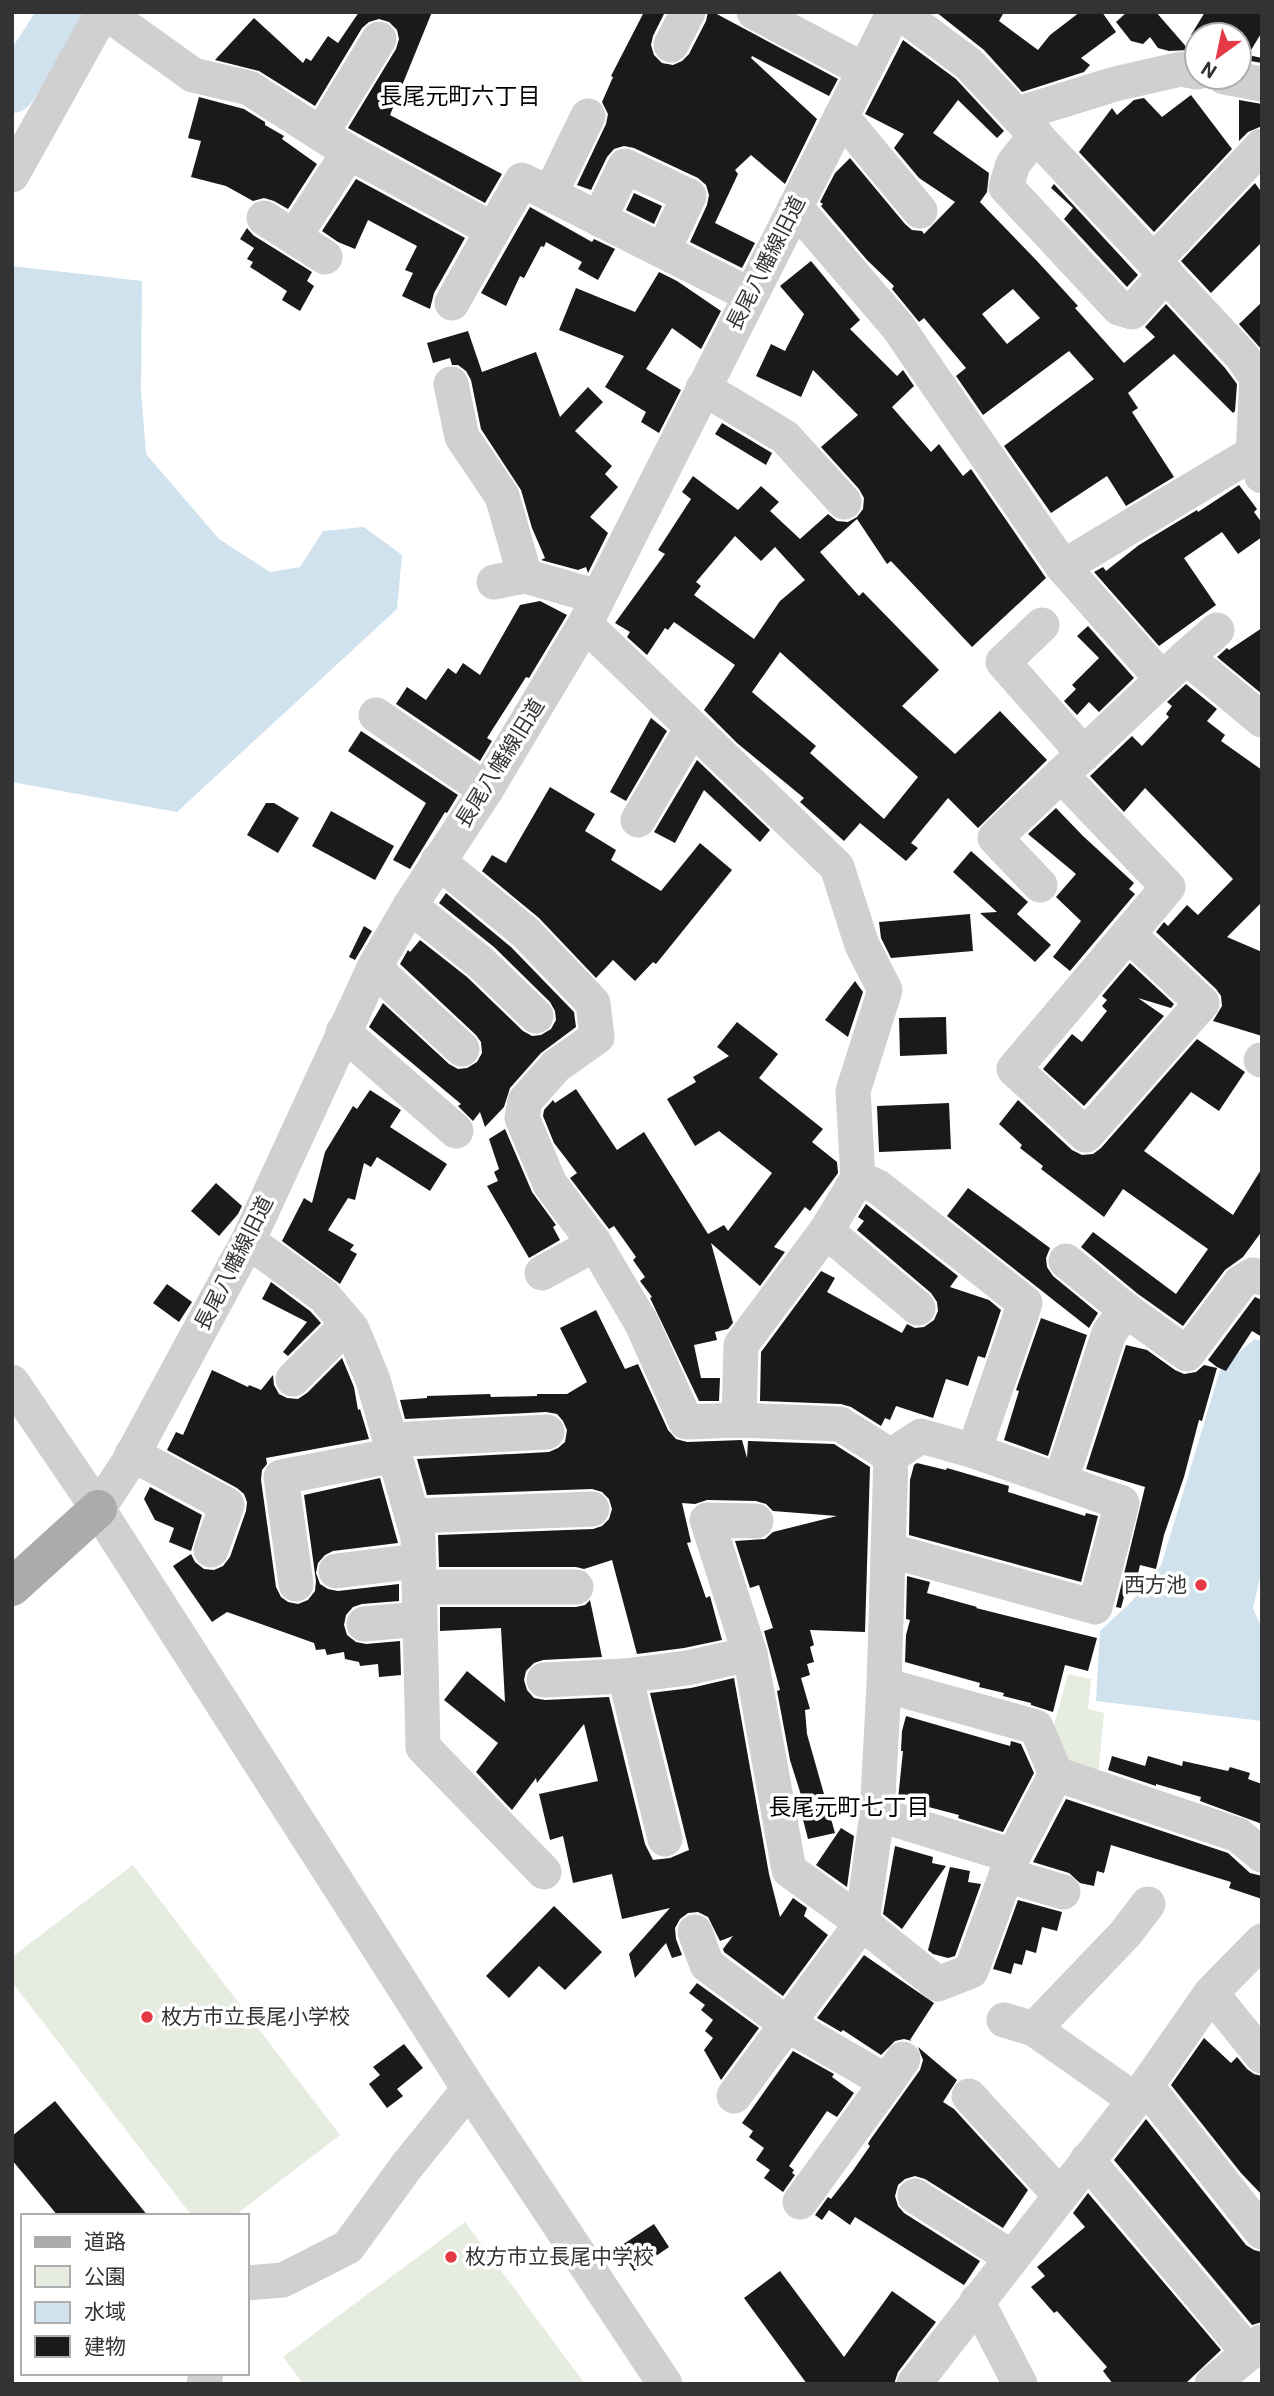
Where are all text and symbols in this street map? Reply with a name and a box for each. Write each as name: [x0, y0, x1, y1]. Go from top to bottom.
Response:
north arrow: [1183, 21, 1253, 91]
text: N: [1197, 57, 1221, 83]
district label: 長尾元町六丁目: [380, 83, 541, 110]
street label: 長尾八幡線旧道: [722, 192, 810, 334]
street label: 長尾八幡線旧道: [451, 694, 549, 832]
street label: 長尾八幡線旧道: [190, 1192, 278, 1334]
place label: 西方池: [1124, 1573, 1187, 1597]
marker: 西方池: [1193, 1577, 1209, 1593]
district label: 長尾元町七丁目: [769, 1794, 930, 1821]
place label: 枚方市立長尾小学校: [161, 2005, 350, 2029]
marker: 枚方市立長尾小学校: [139, 2009, 155, 2025]
legend: [21, 2214, 248, 2375]
text: 道路: [84, 2230, 126, 2254]
place label: 枚方市立長尾中学校: [465, 2245, 654, 2269]
marker: 枚方市立長尾中学校: [443, 2249, 459, 2265]
text: 公園: [84, 2265, 126, 2289]
text: 水域: [84, 2300, 126, 2324]
text: 建物: [84, 2335, 126, 2359]

